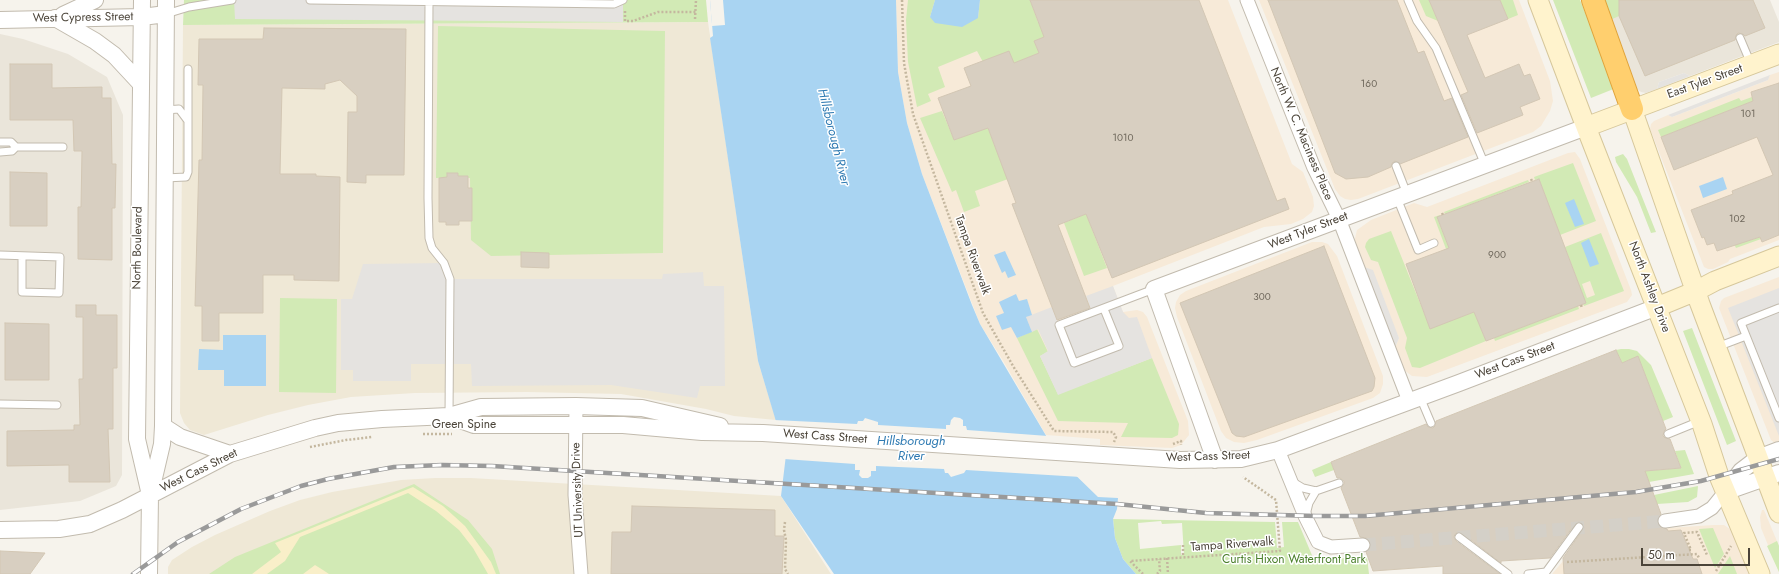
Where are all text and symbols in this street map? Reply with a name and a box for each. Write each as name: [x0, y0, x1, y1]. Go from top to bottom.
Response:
street label: West Cypress Street: [32, 10, 134, 26]
street label: East Tyler Street: [1665, 62, 1745, 102]
street label: North W. C. Maciness Place: [1266, 65, 1336, 203]
house number: 160: [1361, 79, 1377, 91]
water label: Hillsborough River: [813, 87, 853, 187]
house number: 101: [1741, 109, 1755, 121]
house number: 1010: [1113, 133, 1133, 145]
street label: North Boulevard: [130, 206, 146, 290]
street label: West Tyler Street: [1266, 209, 1350, 253]
street label: Tampa Riverwalk: [951, 213, 993, 297]
house number: 102: [1729, 214, 1745, 226]
street label: North Ashley Drive: [1625, 240, 1673, 334]
house number: 900: [1488, 250, 1506, 262]
house number: 300: [1253, 292, 1271, 304]
street label: West Cass Street: [1473, 339, 1557, 383]
street label: Green Spine: [432, 418, 496, 432]
street label: West Cass Street: [782, 427, 868, 447]
water label: Hillsborough River: [877, 434, 945, 465]
street label: UT University Drive: [569, 442, 587, 538]
street label: West Cass Street: [158, 446, 240, 496]
street label: West Cass Street: [1166, 448, 1250, 466]
street label: Tampa Riverwalk: [1190, 535, 1274, 555]
scale bar: [1643, 540, 1752, 566]
text: 50 m: [1648, 546, 1675, 564]
park label: Curtis Hixon Waterfront Park: [1222, 553, 1366, 567]

